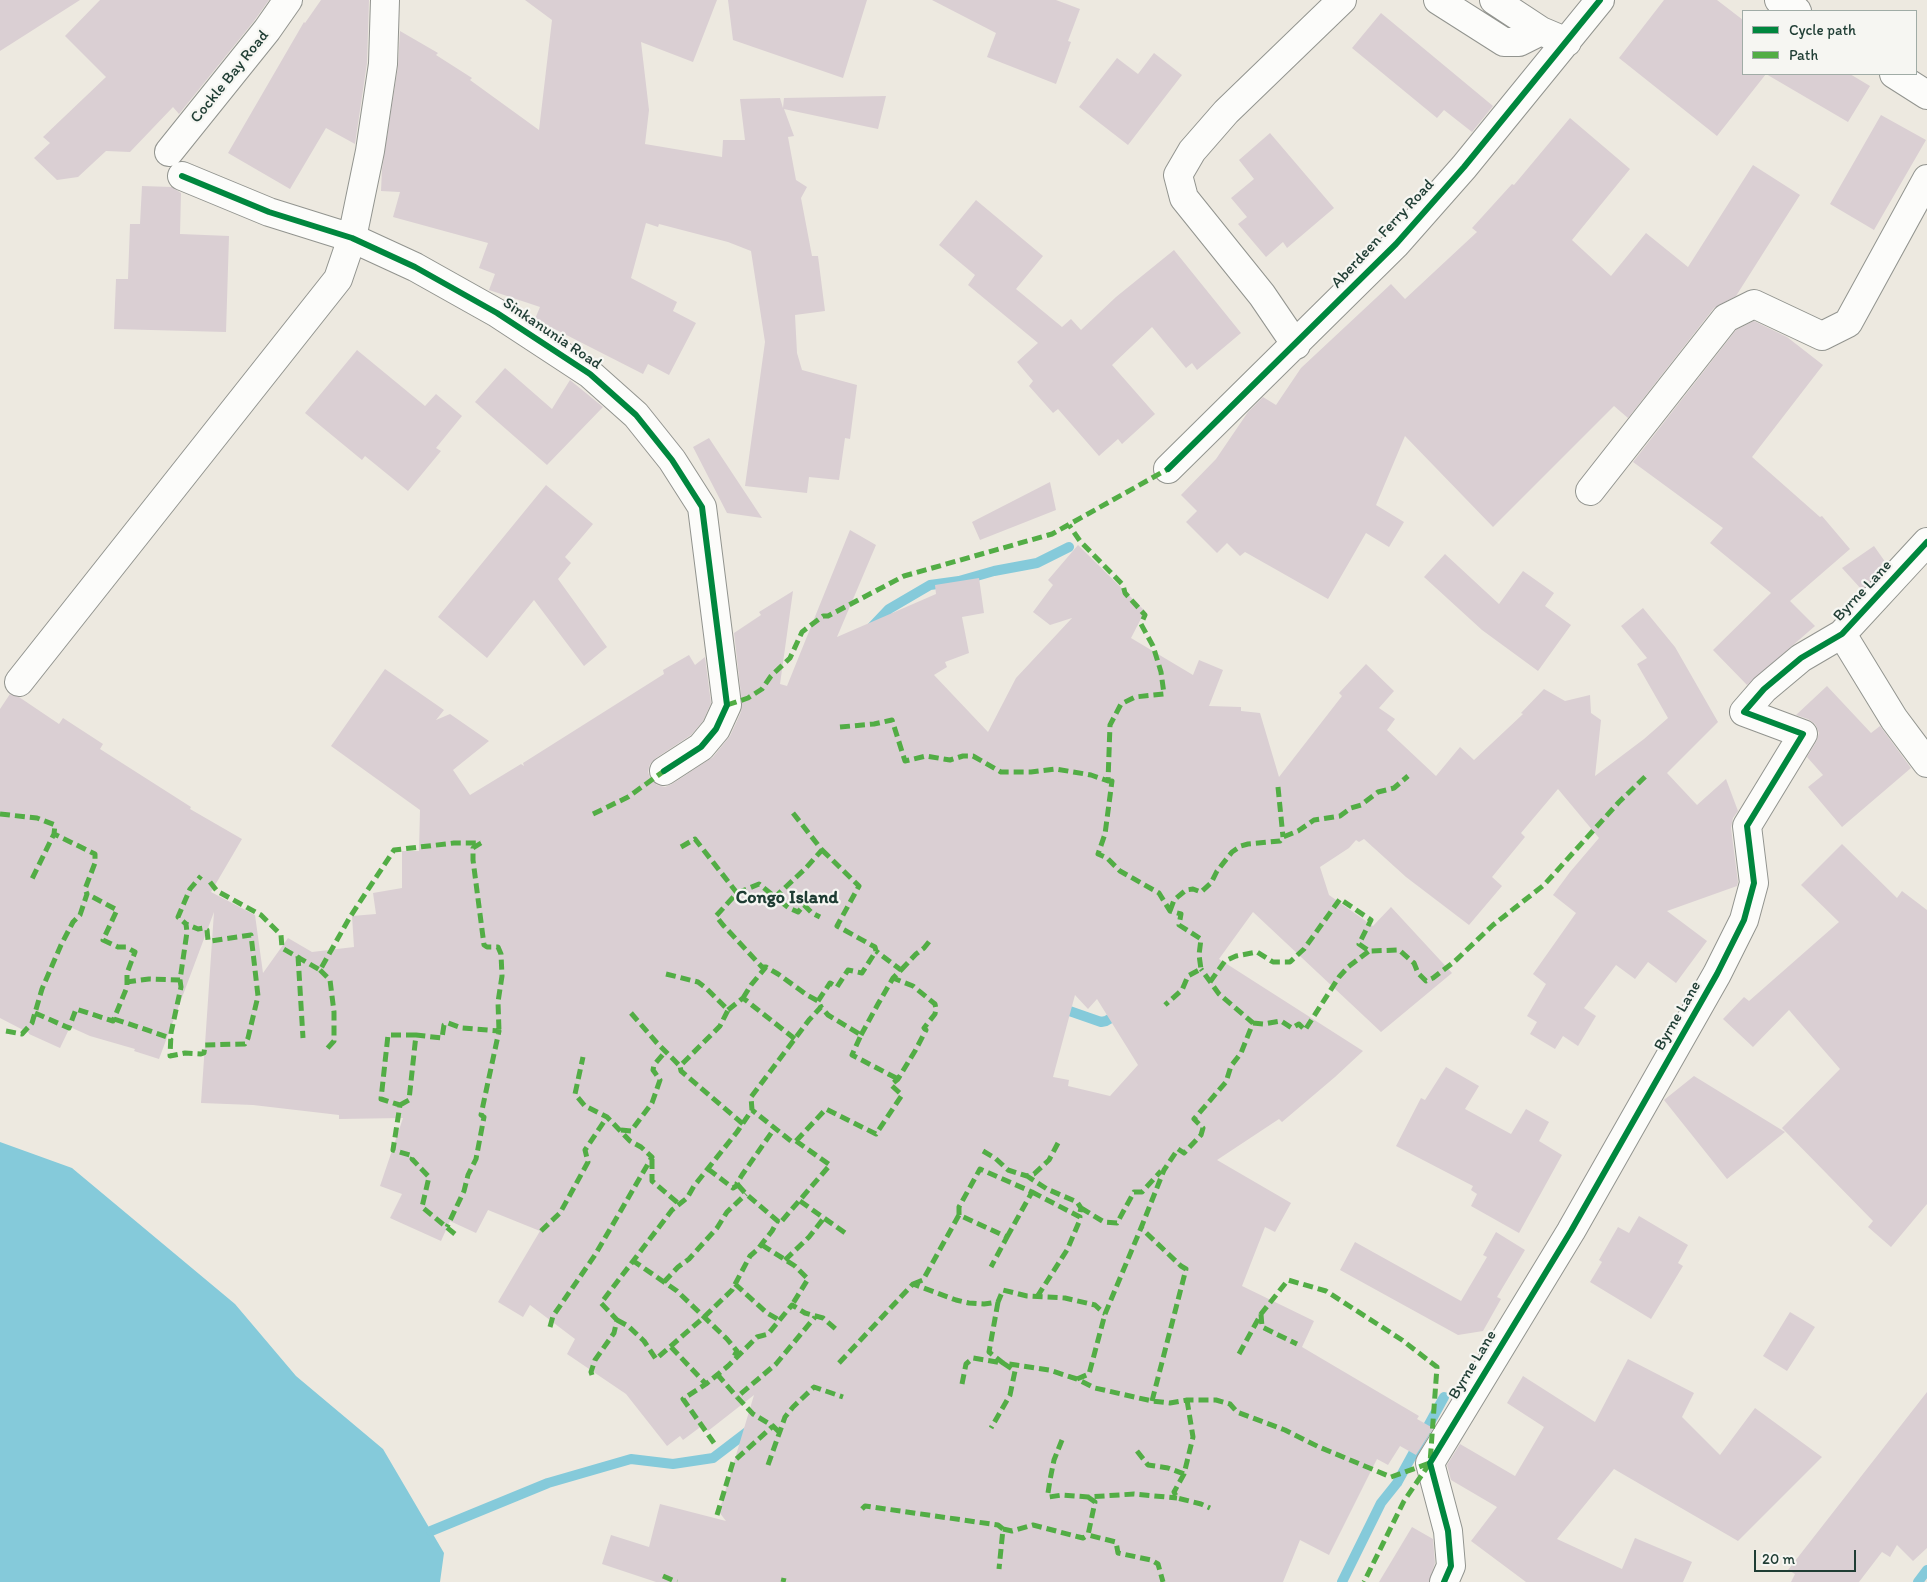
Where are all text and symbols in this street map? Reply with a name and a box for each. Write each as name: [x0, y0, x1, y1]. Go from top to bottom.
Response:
legend: [1742, 10, 1917, 75]
text: Cycle path: [1789, 21, 1856, 39]
street label: Cockle Bay Road: [187, 27, 273, 127]
text: Path: [1789, 46, 1818, 64]
street label: Aberdeen Ferry Road: [1327, 175, 1439, 293]
street label: Sinkanunia Road: [499, 294, 605, 374]
street label: Byrne Lane: [1830, 556, 1896, 626]
district label: Congo Island: [736, 887, 838, 909]
street label: Byrne Lane: [1650, 978, 1706, 1054]
street label: Byrne Lane: [1445, 1327, 1501, 1403]
scale bar: [1757, 1540, 1860, 1572]
text: 20 m: [1762, 1550, 1795, 1568]

